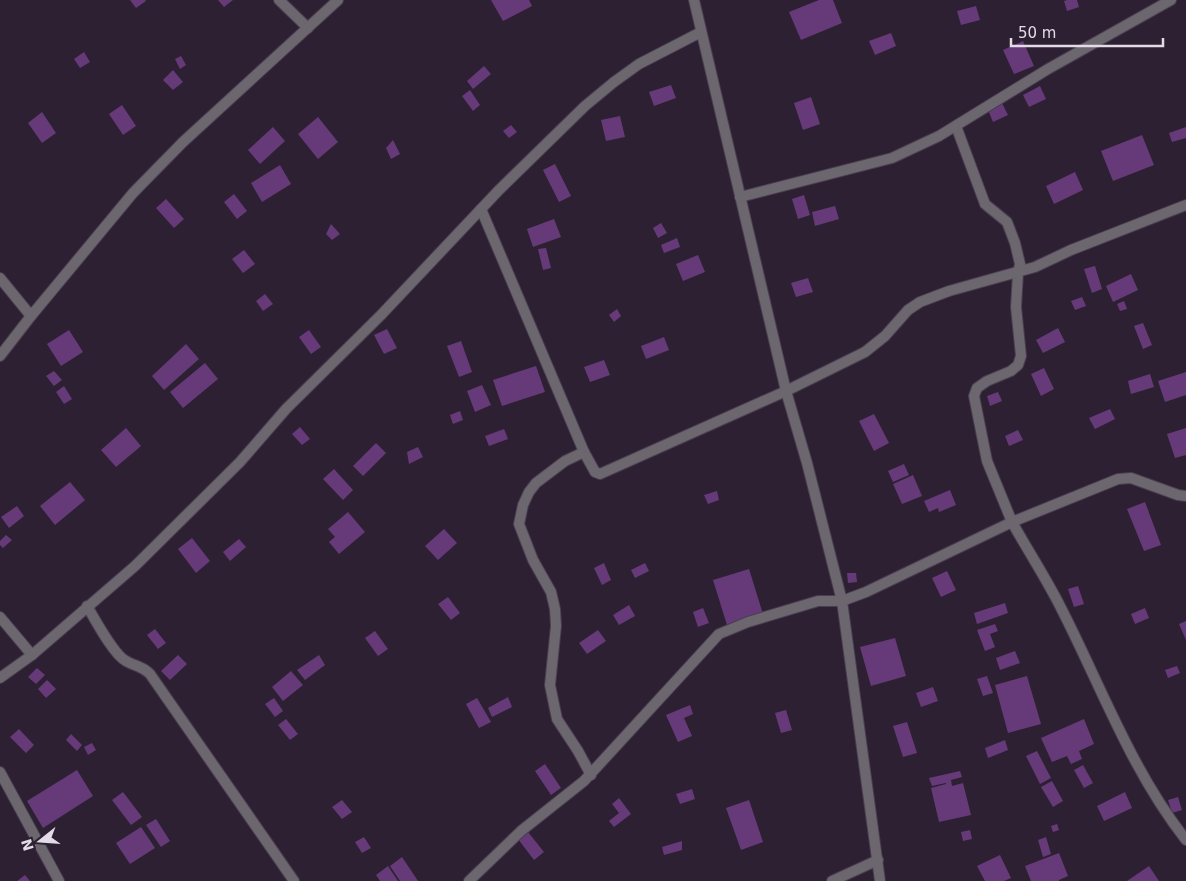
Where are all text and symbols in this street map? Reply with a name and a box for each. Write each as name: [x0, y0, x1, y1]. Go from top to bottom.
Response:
scale bar: [1011, 15, 1164, 47]
text: 50 m: [1018, 24, 1056, 42]
north arrow: [15, 816, 65, 866]
text: N: [18, 837, 37, 853]

